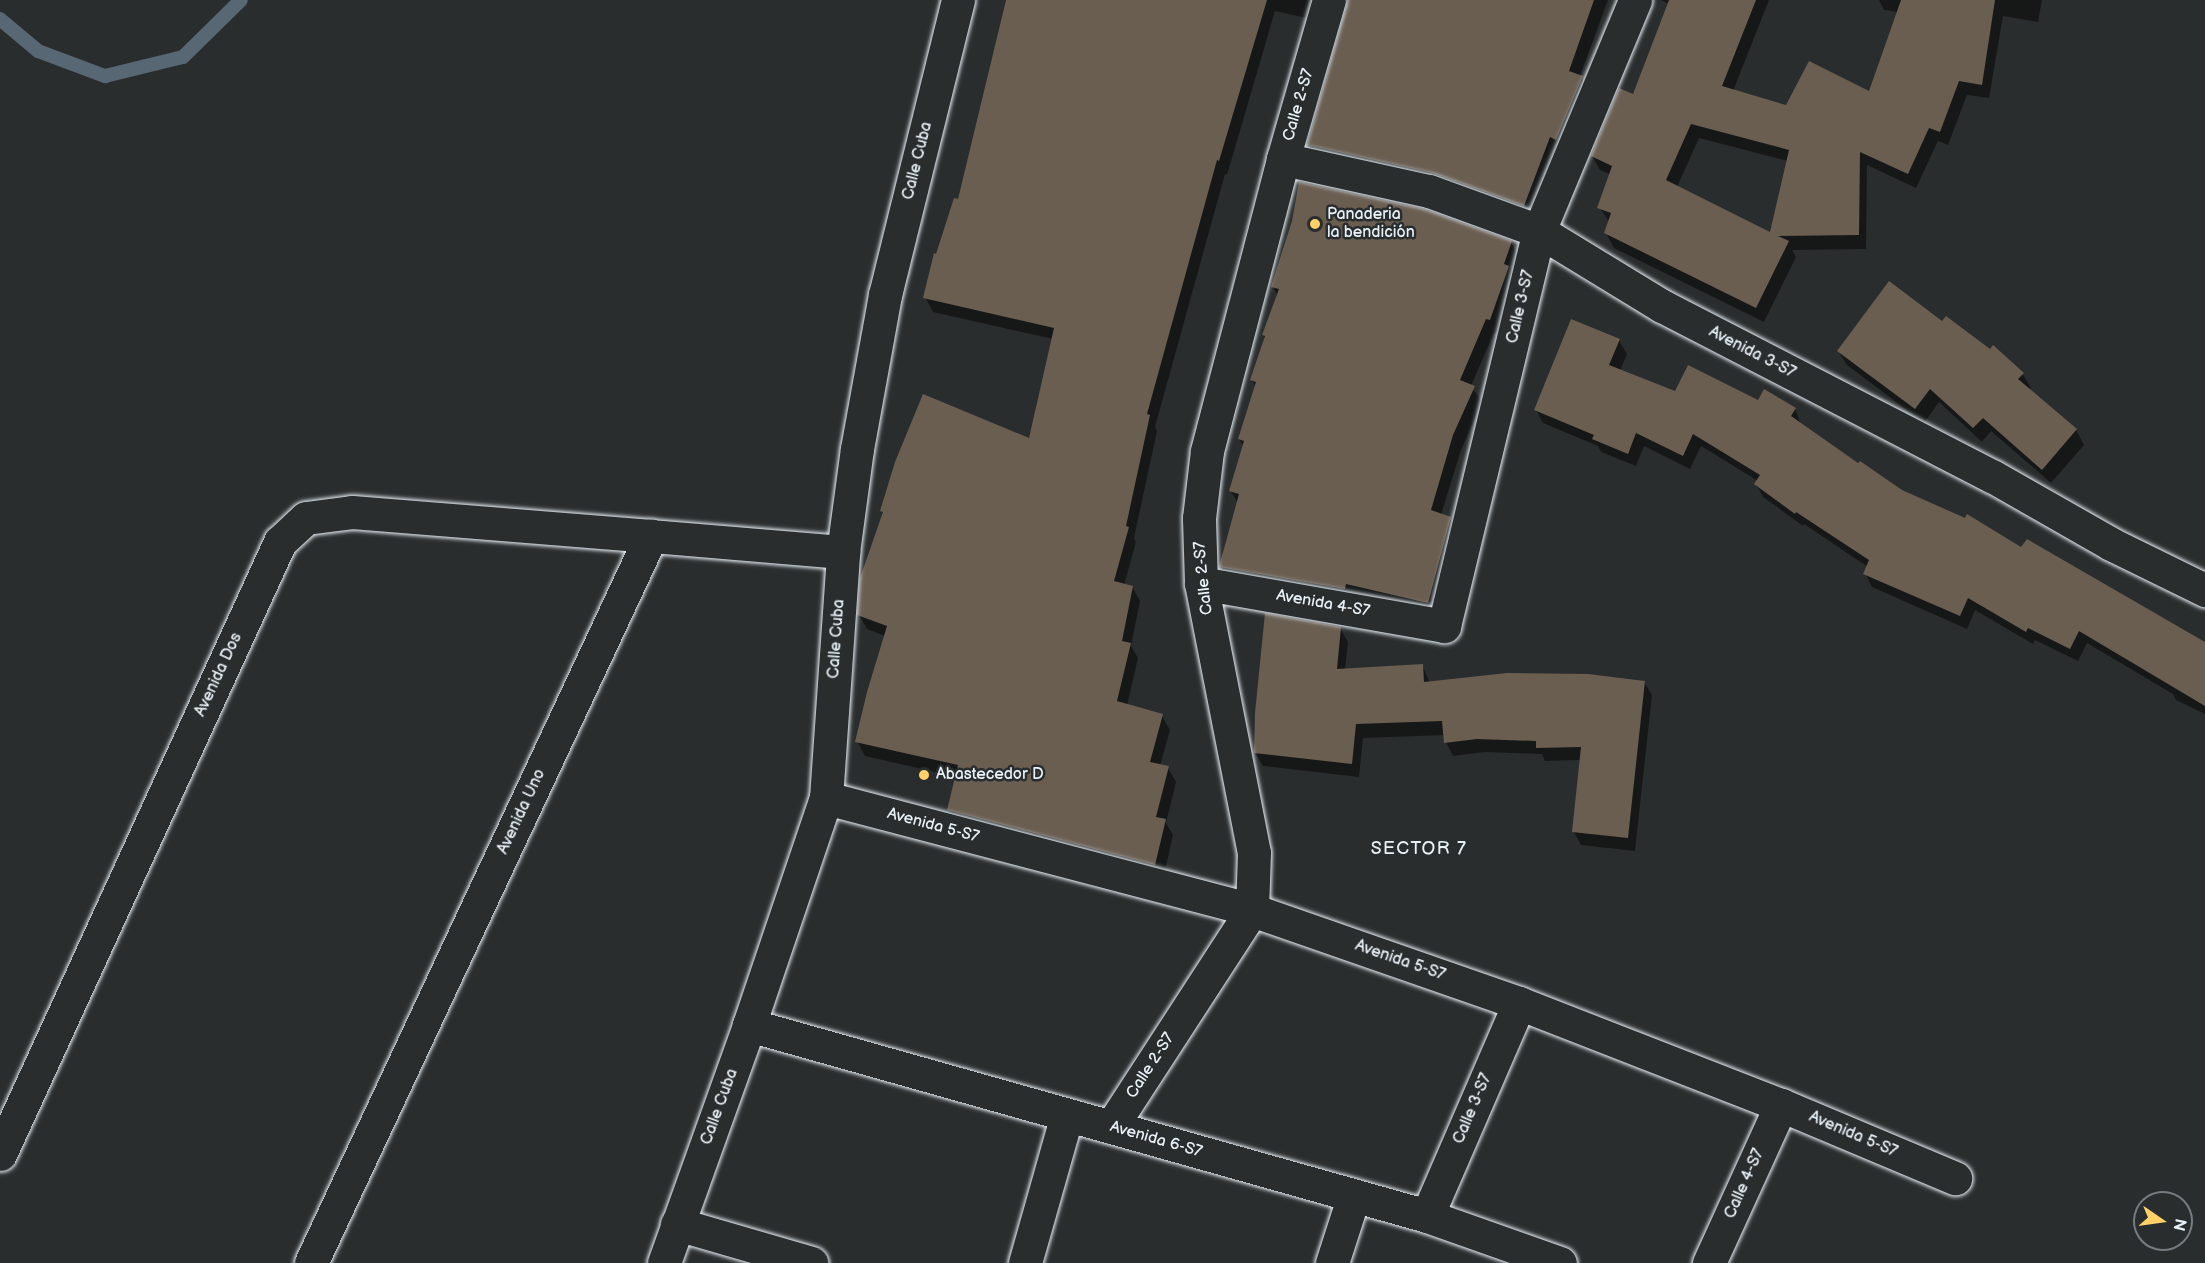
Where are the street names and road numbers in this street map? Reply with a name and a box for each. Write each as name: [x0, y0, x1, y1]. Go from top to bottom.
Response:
street label: Calle 2-S7: [1280, 67, 1318, 143]
street label: Calle Cuba: [899, 120, 937, 202]
street label: Calle 3-S7: [1503, 269, 1539, 345]
street label: Avenida 3-S7: [1705, 323, 1799, 383]
street label: Calle 2-S7: [1191, 540, 1217, 616]
street label: Avenida 4-S7: [1275, 586, 1371, 622]
street label: Calle Cuba: [825, 599, 849, 679]
street label: Avenida Dos: [191, 630, 247, 720]
street label: Avenida Uno: [494, 766, 550, 858]
street label: Avenida 5-S7: [885, 805, 981, 847]
street label: Avenida 5-S7: [1352, 937, 1448, 985]
street label: Calle 2-S7: [1123, 1030, 1179, 1102]
street label: Calle Cuba: [697, 1066, 743, 1148]
street label: Calle 3-S7: [1450, 1071, 1496, 1147]
street label: Avenida 5-S7: [1806, 1108, 1900, 1162]
street label: Avenida 6-S7: [1108, 1118, 1204, 1162]
street label: Calle 4-S7: [1721, 1146, 1769, 1222]

